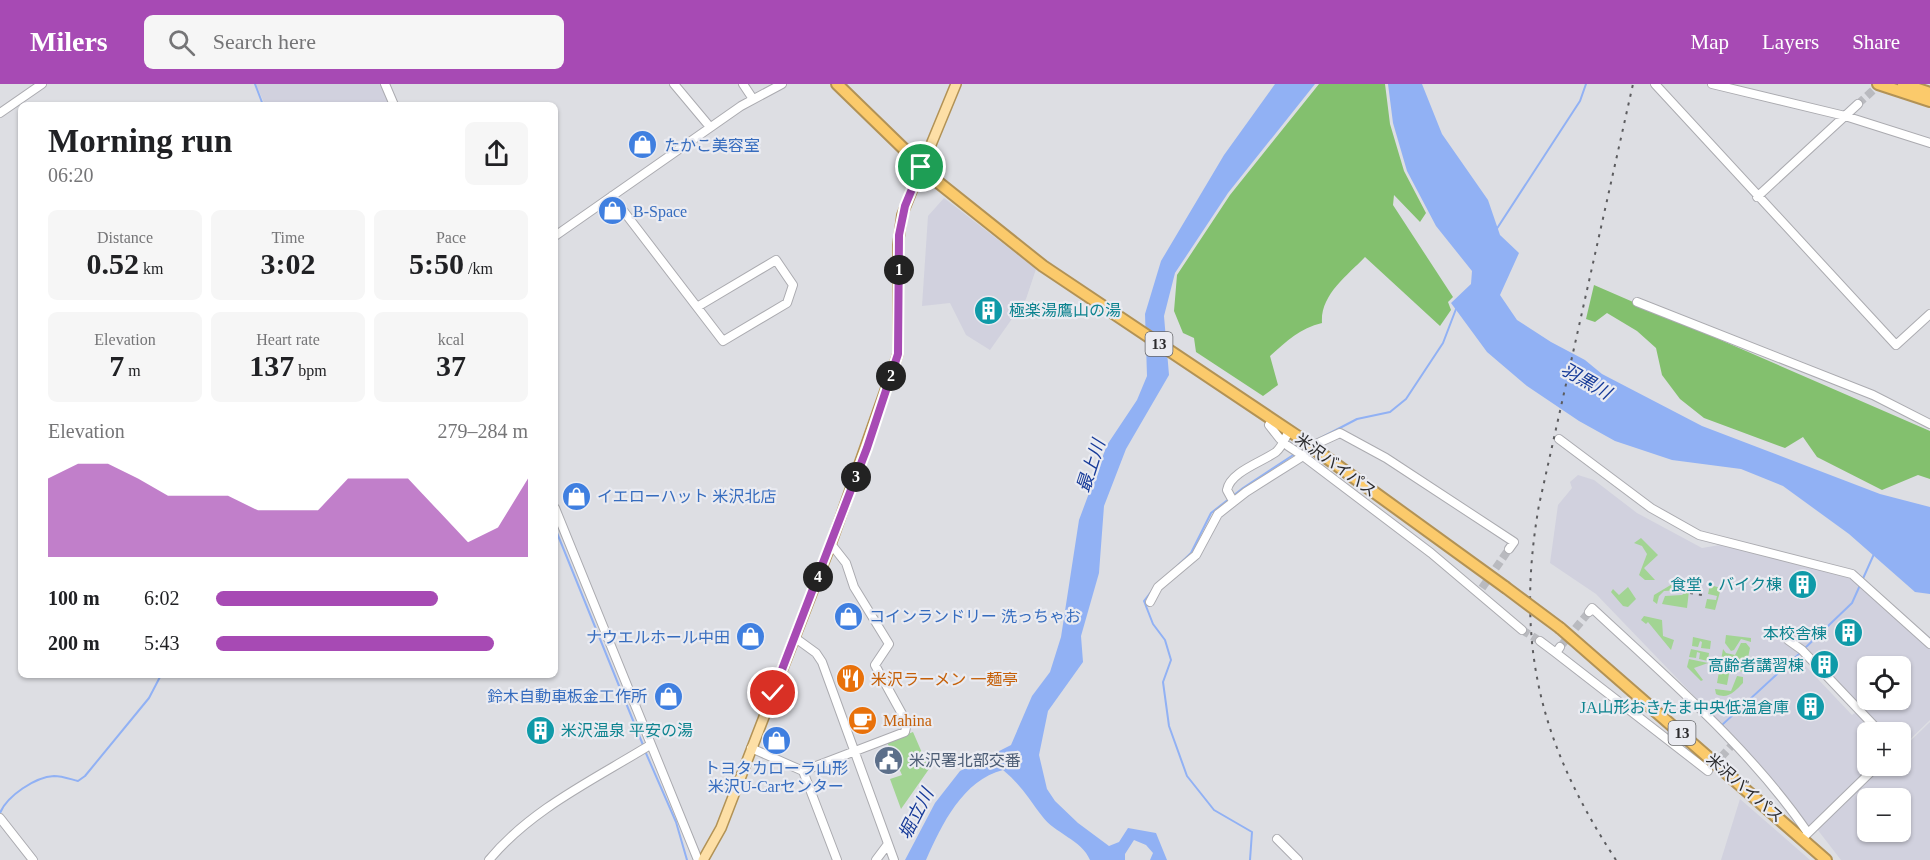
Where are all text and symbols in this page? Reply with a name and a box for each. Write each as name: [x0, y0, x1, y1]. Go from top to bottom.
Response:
search box: [144, 15, 564, 69]
text: Milers: [30, 26, 108, 57]
icon: search: [165, 26, 198, 59]
text: Search here: [213, 29, 316, 54]
text: Map: [1691, 30, 1729, 54]
text: Layers: [1762, 30, 1819, 54]
text: Share: [1852, 30, 1900, 54]
button: share: [465, 122, 528, 185]
text: Morning run: [48, 123, 232, 159]
shop icon: たかこ美容室: [627, 129, 659, 161]
place label: たかこ美容室: [664, 137, 760, 154]
pin: [895, 141, 946, 192]
icon: arrive: [904, 150, 937, 183]
text: 06:20: [48, 164, 94, 186]
shop icon: B-Space: [596, 195, 628, 227]
place label: B-Space: [633, 203, 687, 221]
text: Distance: [97, 229, 153, 246]
text: Time: [271, 229, 305, 246]
text: Pace: [436, 229, 466, 246]
text: 0.52: [87, 247, 139, 280]
text: 3:02: [261, 247, 316, 280]
text: 5:50: [409, 247, 464, 280]
pin: 1: [884, 255, 914, 285]
text: km: [139, 260, 163, 277]
text: /km: [464, 260, 493, 277]
text: 1: [895, 261, 903, 278]
building icon: 極楽湯鷹山の湯: [972, 294, 1004, 326]
place label: 極楽湯鷹山の湯: [1009, 302, 1121, 319]
text: Elevation: [94, 331, 156, 348]
text: Heart rate: [256, 331, 320, 348]
text: kcal: [438, 331, 464, 348]
road number: 13: [1146, 332, 1172, 356]
text: 7: [109, 349, 124, 382]
text: 137: [249, 349, 294, 382]
text: 37: [436, 349, 466, 382]
water label: 羽黒川: [1558, 359, 1616, 404]
pin: 2: [876, 361, 906, 391]
text: m: [124, 362, 141, 379]
text: bpm: [294, 362, 327, 379]
text: 2: [887, 367, 895, 384]
text: Elevation: [48, 420, 125, 442]
text: 279–284 m: [437, 420, 528, 442]
street label: 米沢バイパス: [1292, 430, 1380, 500]
water label: 最上川: [1073, 435, 1109, 495]
pin: 3: [841, 462, 871, 492]
text: 3: [852, 468, 860, 485]
shop icon: イエローハット 米沢北店: [560, 480, 592, 512]
place label: イエローハット 米沢北店: [597, 488, 777, 505]
pin: 4: [803, 562, 833, 592]
text: 4: [814, 568, 822, 585]
building icon: 食堂・バイク棟: [1787, 568, 1819, 600]
place label: 食堂・バイク棟: [1670, 576, 1782, 593]
text: 100 m: [48, 587, 100, 609]
text: 6:02: [144, 587, 180, 609]
shop icon: コインランドリー 洗っちゃお: [832, 600, 864, 632]
place label: コインランドリー 洗っちゃお: [869, 608, 1081, 625]
building icon: 本校舎棟: [1832, 617, 1864, 649]
shop icon: ナウエルホール中田: [735, 621, 767, 653]
place label: 本校舎棟: [1763, 625, 1827, 642]
place label: ナウエルホール中田: [586, 629, 730, 646]
text: 200 m: [48, 632, 100, 654]
text: 5:43: [144, 632, 180, 654]
building icon: 高齢者講習棟: [1809, 649, 1841, 681]
map controls: [1857, 656, 1911, 842]
button: locate: [1857, 656, 1911, 710]
place label: 高齢者講習棟: [1708, 657, 1804, 674]
restaurant icon: 米沢ラーメン 一麺亭: [834, 663, 866, 695]
pin: [747, 667, 798, 718]
place label: 米沢ラーメン 一麺亭: [871, 671, 1018, 688]
icon: check: [756, 676, 789, 709]
shop icon: 鈴木自動車板金工作所: [652, 680, 684, 712]
place label: 鈴木自動車板金工作所: [487, 688, 647, 705]
building icon: JA山形おきたま中央低温倉庫: [1794, 691, 1826, 723]
place label: JA山形おきたま中央低温倉庫: [1580, 699, 1789, 716]
cafe icon: Mahina: [846, 704, 878, 736]
place label: Mahina: [883, 712, 932, 729]
building icon: 米沢温泉 平安の湯: [524, 714, 556, 746]
road number: 13: [1668, 721, 1696, 745]
place label: 米沢温泉 平安の湯: [561, 722, 693, 739]
button: +: [1857, 722, 1911, 776]
shop icon: トヨタカローラ山形 米沢U-Carセンター: [760, 724, 792, 756]
public building icon: 米沢署北部交番: [872, 744, 904, 776]
street label: 米沢バイパス: [1703, 750, 1787, 826]
place label: 米沢署北部交番: [909, 752, 1021, 769]
place label: トヨタカローラ山形 米沢U-Carセンター: [704, 760, 848, 795]
water label: 堀立川: [895, 784, 938, 843]
button: −: [1857, 788, 1911, 842]

